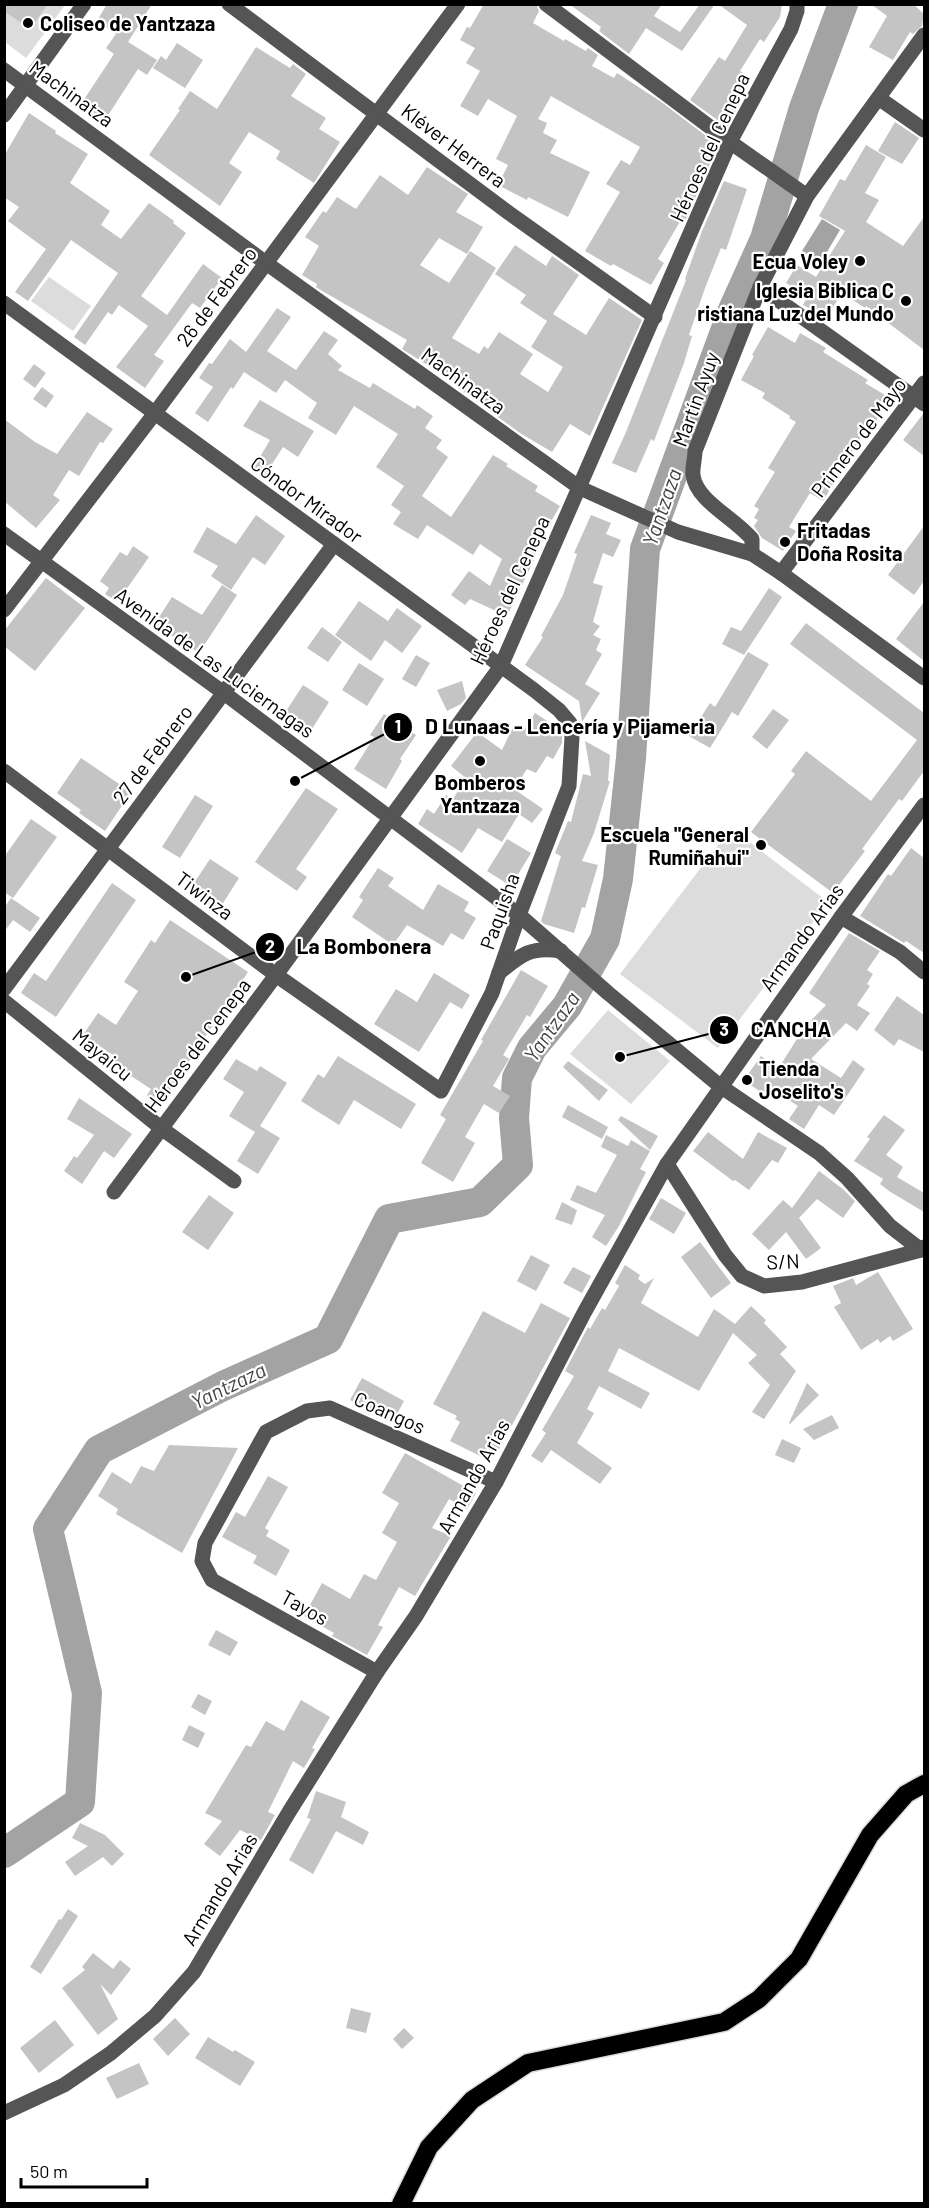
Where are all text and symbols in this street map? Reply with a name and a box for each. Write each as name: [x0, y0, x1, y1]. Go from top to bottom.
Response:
place label: Coliseo de Yantzaza: [40, 11, 215, 35]
marker: Coliseo de Yantzaza: [21, 16, 35, 30]
street label: Machinatza: [25, 54, 119, 132]
street label: Héroes del Cenepa: [664, 69, 754, 225]
street label: Kléver Herrera: [397, 98, 511, 192]
street label: 26 de Febrero: [171, 241, 261, 351]
place label: Ecua Voley: [752, 249, 848, 273]
marker: Ecua Voley: [853, 254, 867, 268]
place label: Iglesia Biblica C ristiana Luz del Mundo: [697, 278, 894, 325]
marker: Iglesia Biblica C ristiana Luz del Mundo: [899, 294, 913, 308]
street label: Machinatza: [417, 341, 511, 419]
street label: Martín Ayuy: [667, 348, 723, 450]
street label: Primero de Mayo: [805, 373, 911, 501]
street label: Cóndor Mirador: [246, 450, 368, 548]
water label: Yantzaza: [636, 465, 686, 549]
street label: Héroes del Cenepa: [464, 512, 554, 668]
place label: Fritadas Doña Rosita: [797, 518, 903, 565]
marker: Fritadas Doña Rosita: [778, 535, 792, 549]
street label: Avenida de Las Luciernagas: [111, 582, 319, 742]
street label: 27 de Febrero: [107, 700, 197, 808]
callout: D Lunaas - Lencería y Pijameria: [383, 707, 727, 746]
text: D Lunaas - Lencería y Pijameria: [425, 713, 715, 738]
text: 1: [395, 715, 401, 737]
marker: Bomberos Yantzaza: [473, 754, 487, 768]
place label: Bomberos Yantzaza: [435, 770, 525, 817]
place label: Escuela "General Rumiñahui": [600, 822, 749, 869]
marker: Escuela "General Rumiñahui": [754, 838, 768, 852]
street label: Tiwinza: [172, 866, 238, 924]
street label: Paquisha: [474, 870, 524, 952]
street label: Armando Arias: [754, 879, 848, 995]
callout: La Bombonera: [255, 927, 443, 966]
text: La Bombonera: [297, 933, 431, 958]
text: 2: [265, 935, 275, 957]
street label: Héroes del Cenepa: [139, 973, 255, 1117]
water label: Yantzaza: [518, 986, 584, 1066]
callout: CANCHA: [709, 1011, 844, 1050]
text: CANCHA: [751, 1016, 831, 1041]
text: 3: [719, 1018, 729, 1040]
street label: Mayaicu: [68, 1023, 138, 1085]
place label: Tienda Joselito's: [759, 1056, 844, 1103]
marker: Tienda Joselito's: [740, 1073, 754, 1087]
street label: S/N: [766, 1248, 800, 1274]
water label: Yantzaza: [187, 1356, 269, 1414]
street label: Coangos: [351, 1386, 429, 1438]
street label: Armando Arias: [432, 1415, 514, 1537]
street label: Tayos: [277, 1584, 333, 1630]
street label: Armando Arias: [176, 1828, 262, 1950]
scale bar: [21, 2151, 147, 2189]
text: 50 m: [30, 2160, 68, 2182]

